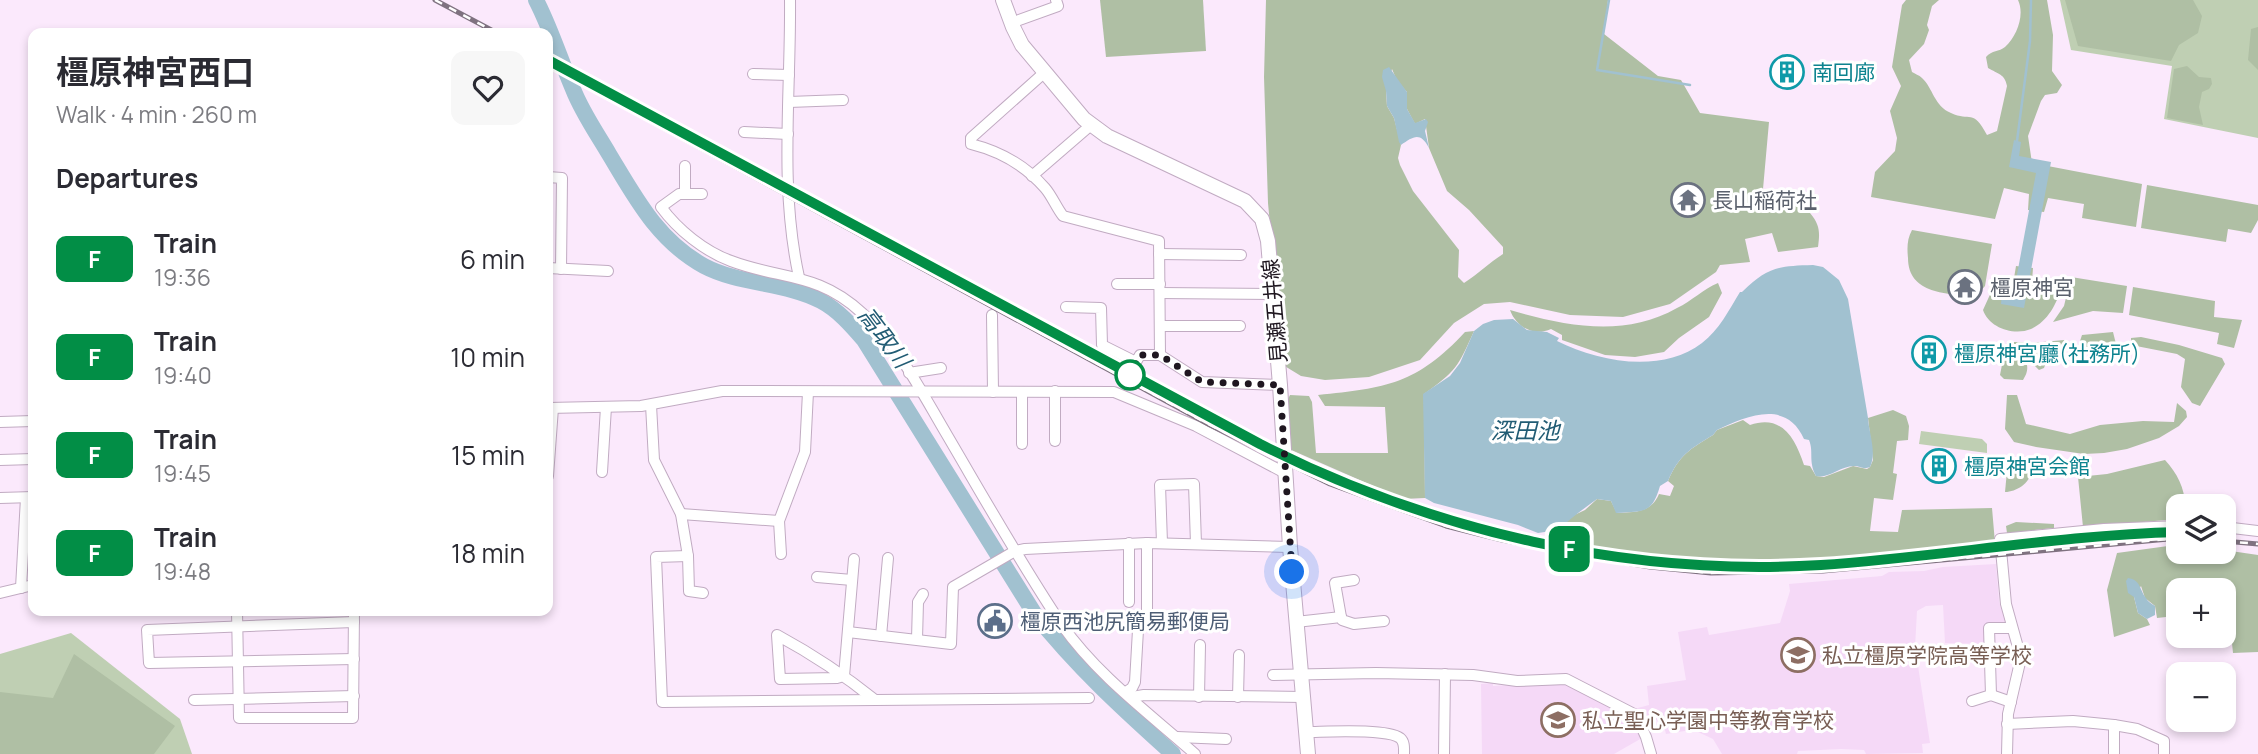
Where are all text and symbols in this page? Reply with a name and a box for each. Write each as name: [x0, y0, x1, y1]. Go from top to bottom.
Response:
text: 橿原神宮西口: [56, 49, 254, 94]
button: heart: [451, 51, 525, 125]
building icon: 南回廊: [1768, 53, 1806, 91]
place label: 南回廊: [1812, 58, 1875, 86]
text: Walk · 4 min · 260 m: [56, 98, 257, 130]
text: Departures: [56, 160, 198, 196]
temple icon: 長山稲荷社: [1669, 181, 1707, 219]
place label: 長山稲荷社: [1712, 186, 1817, 214]
text: Train: [154, 225, 217, 261]
text: 6 min: [460, 241, 525, 277]
text: F: [88, 242, 101, 275]
street label: 見瀬五井線: [1255, 257, 1293, 365]
text: 19:36: [154, 261, 211, 293]
temple icon: 橿原神宮: [1946, 268, 1984, 306]
place label: 橿原神宮: [1990, 273, 2074, 301]
water label: 高取川: [851, 300, 920, 377]
text: Train: [154, 323, 217, 359]
building icon: 橿原神宮廳(社務所): [1910, 334, 1948, 372]
text: 10 min: [450, 339, 525, 375]
place label: 橿原神宮廳(社務所): [1954, 339, 2140, 367]
text: F: [88, 340, 101, 373]
text: 19:40: [154, 359, 212, 391]
unlabelled marker: [1115, 360, 1145, 390]
water label: 深田池: [1491, 414, 1562, 446]
text: Train: [154, 421, 217, 457]
text: 15 min: [451, 437, 525, 473]
text: F: [88, 438, 101, 471]
building icon: 橿原神宮会館: [1920, 447, 1958, 485]
place label: 橿原神宮会館: [1964, 452, 2090, 480]
text: 19:45: [154, 457, 211, 489]
map controls: [2166, 494, 2236, 732]
button: layers: [2166, 494, 2236, 564]
text: Train: [154, 519, 217, 555]
line badge: F: [1546, 526, 1592, 572]
text: F: [1563, 532, 1575, 565]
text: 18 min: [451, 535, 525, 571]
text: F: [88, 536, 101, 569]
your location: [1274, 554, 1309, 589]
text: 19:48: [154, 555, 211, 587]
button: +: [2166, 578, 2236, 648]
public building icon: 橿原西池尻簡易郵便局: [976, 602, 1014, 640]
place label: 橿原西池尻簡易郵便局: [1020, 607, 1230, 635]
school or university icon: 私立橿原学院高等学校: [1779, 636, 1817, 674]
place label: 私立橿原学院高等学校: [1822, 641, 2032, 669]
button: −: [2166, 662, 2236, 732]
school or university icon: 私立聖心学園中等教育学校: [1539, 701, 1577, 739]
place label: 私立聖心学園中等教育学校: [1582, 706, 1834, 734]

